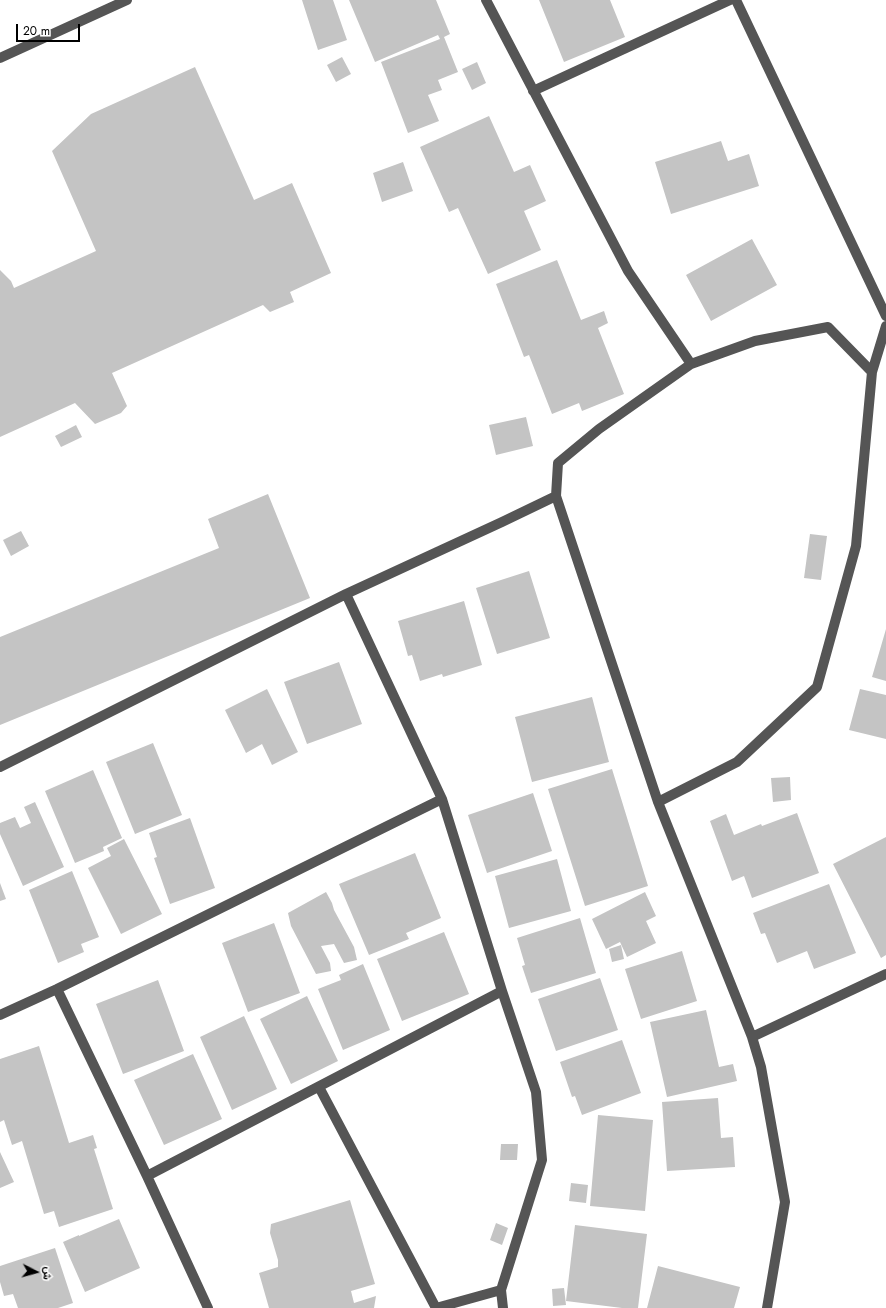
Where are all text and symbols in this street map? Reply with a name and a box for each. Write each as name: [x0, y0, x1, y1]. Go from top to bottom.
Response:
scale bar: [18, 16, 82, 42]
text: 20 m: [23, 22, 50, 40]
north arrow: [16, 1252, 56, 1292]
text: ش: [39, 1266, 57, 1281]

